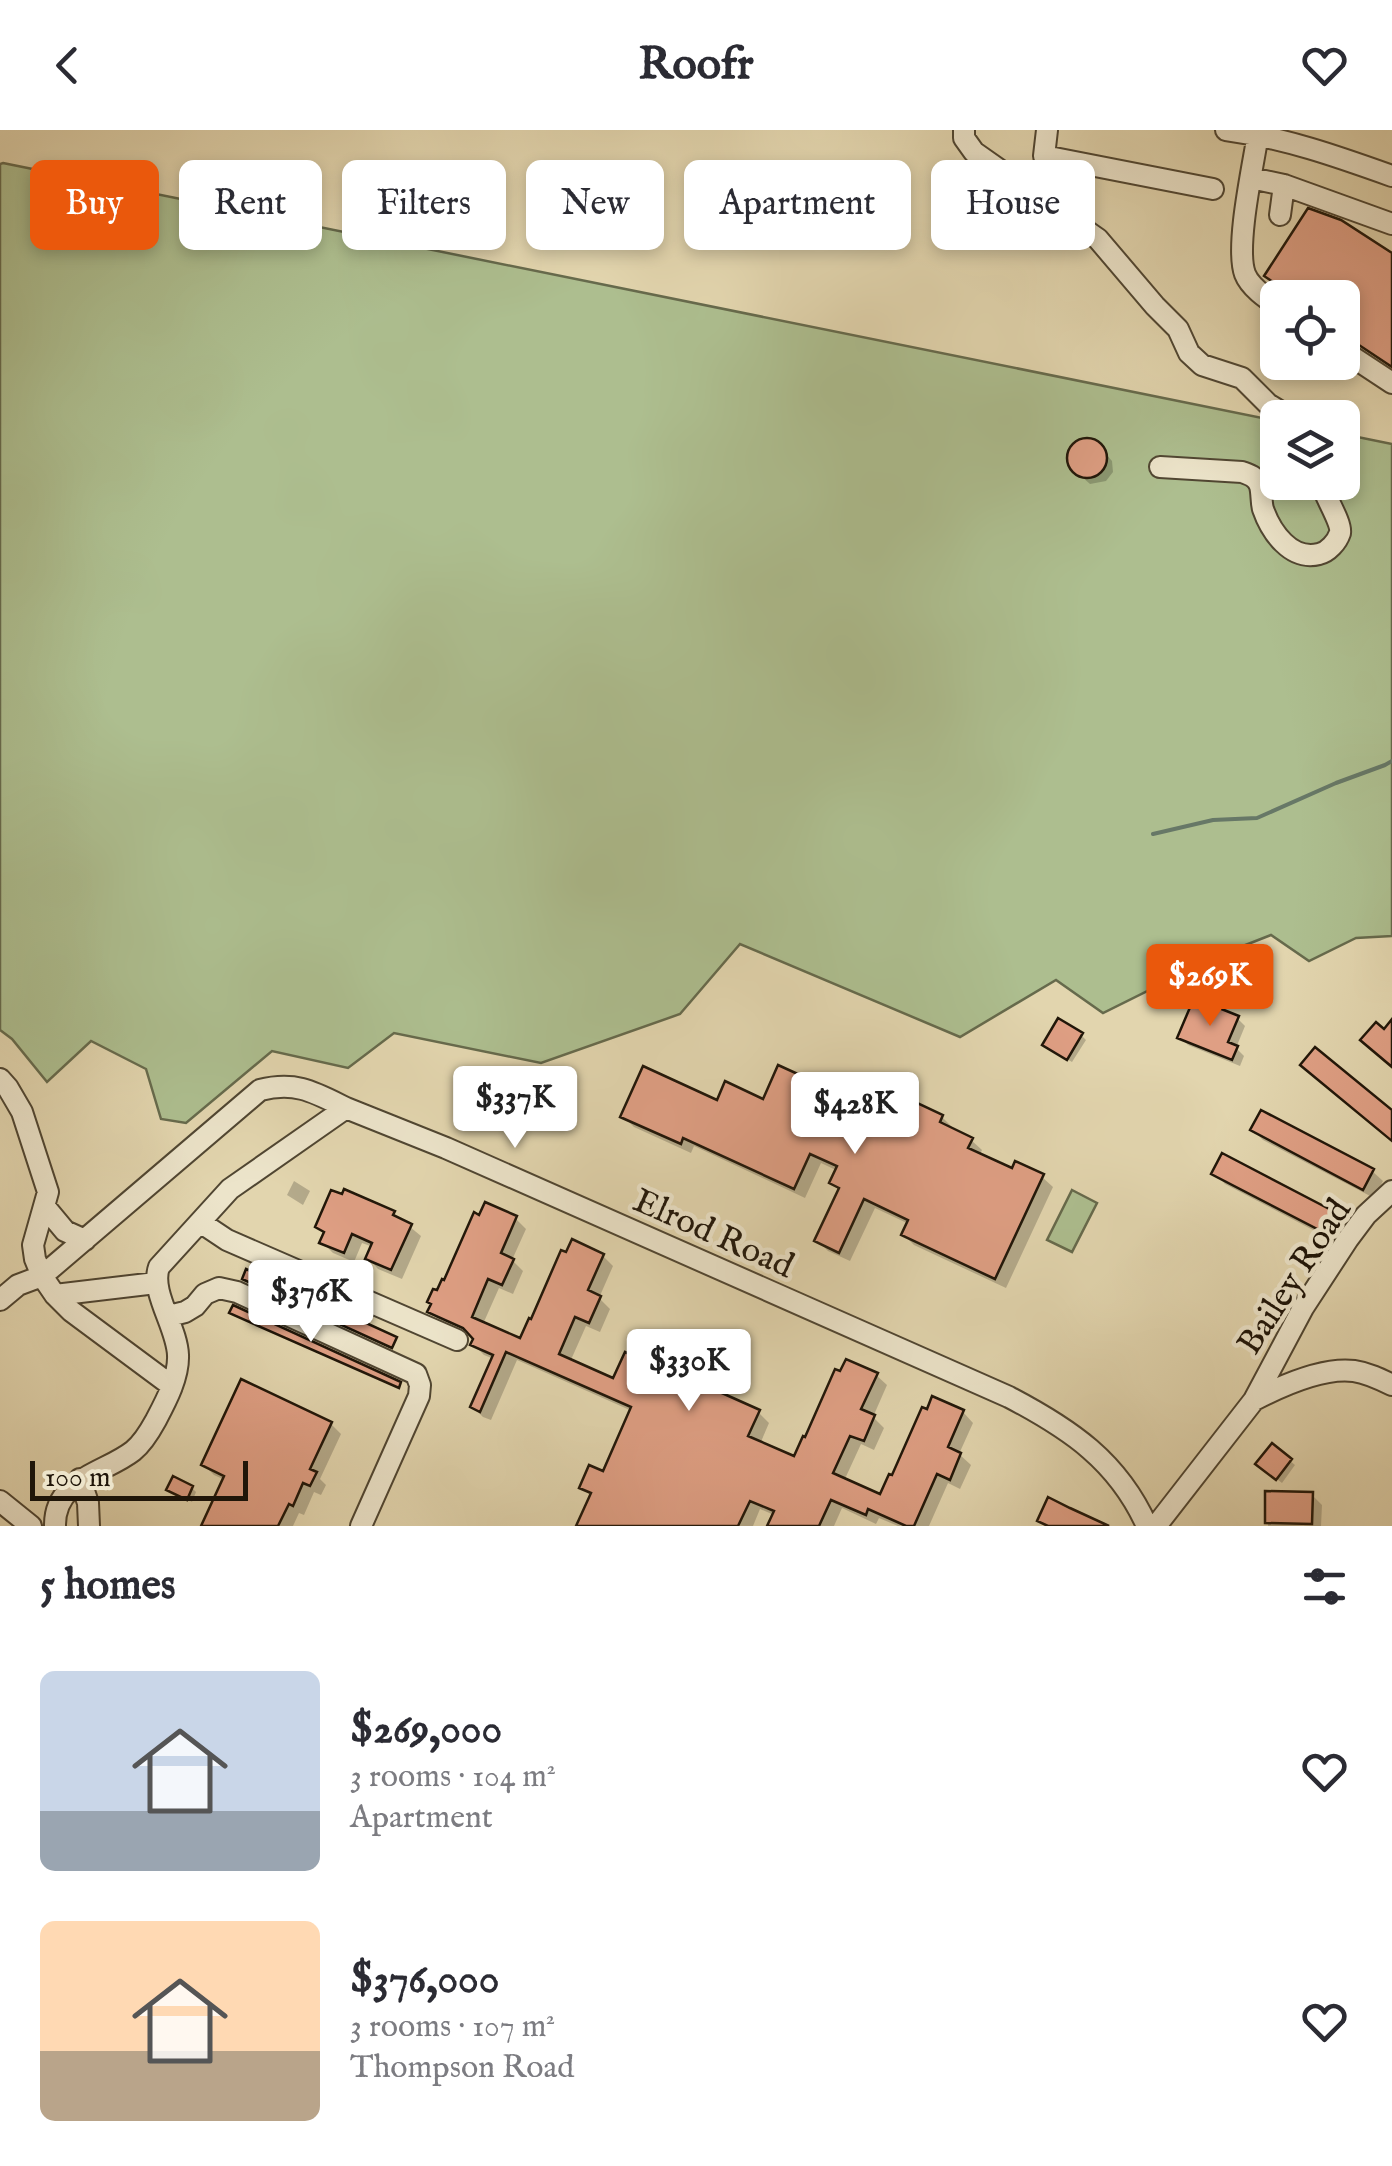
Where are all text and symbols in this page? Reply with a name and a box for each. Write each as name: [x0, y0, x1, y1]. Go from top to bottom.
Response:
text: Roofr: [638, 37, 754, 94]
icon: back: [40, 38, 95, 93]
icon: heart: [1297, 38, 1352, 93]
chip: Buy: [30, 160, 159, 250]
chip: Rent: [179, 160, 322, 250]
chip: Filters: [342, 160, 506, 250]
chip: New: [526, 160, 664, 250]
chip: Apartment: [684, 160, 911, 250]
chip: House: [931, 160, 1095, 250]
map controls: [1260, 280, 1360, 500]
button: locate: [1260, 280, 1360, 380]
button: layers: [1260, 400, 1360, 500]
pin: $269K: [1140, 944, 1280, 1029]
text: $269K: [1168, 956, 1252, 997]
pin: $337K: [445, 1066, 585, 1151]
pin: $428K: [785, 1072, 925, 1157]
text: $337K: [475, 1078, 555, 1119]
text: $428K: [813, 1084, 897, 1125]
street label: Elrod Road: [626, 1179, 801, 1290]
street label: Bailey Road: [1228, 1191, 1362, 1364]
pin: $376K: [241, 1260, 381, 1345]
text: $376K: [270, 1272, 352, 1313]
pin: $330K: [619, 1329, 759, 1414]
text: $330K: [649, 1341, 729, 1382]
scale bar: [30, 1456, 248, 1500]
text: 100 m: [45, 1461, 111, 1496]
icon: filters: [1297, 1559, 1352, 1614]
text: 5 homes: [40, 1560, 176, 1613]
text: $269,000: [350, 1704, 502, 1757]
icon: home: [120, 1711, 240, 1831]
icon: heart: [1297, 1744, 1352, 1799]
text: 3 rooms · 104 m²: [350, 1757, 556, 1798]
text: Apartment: [350, 1798, 493, 1839]
text: $376,000: [350, 1954, 499, 2007]
icon: home: [120, 1961, 240, 2081]
icon: heart: [1297, 1994, 1352, 2049]
text: 3 rooms · 107 m²: [350, 2007, 555, 2048]
text: Thompson Road: [350, 2048, 574, 2089]

